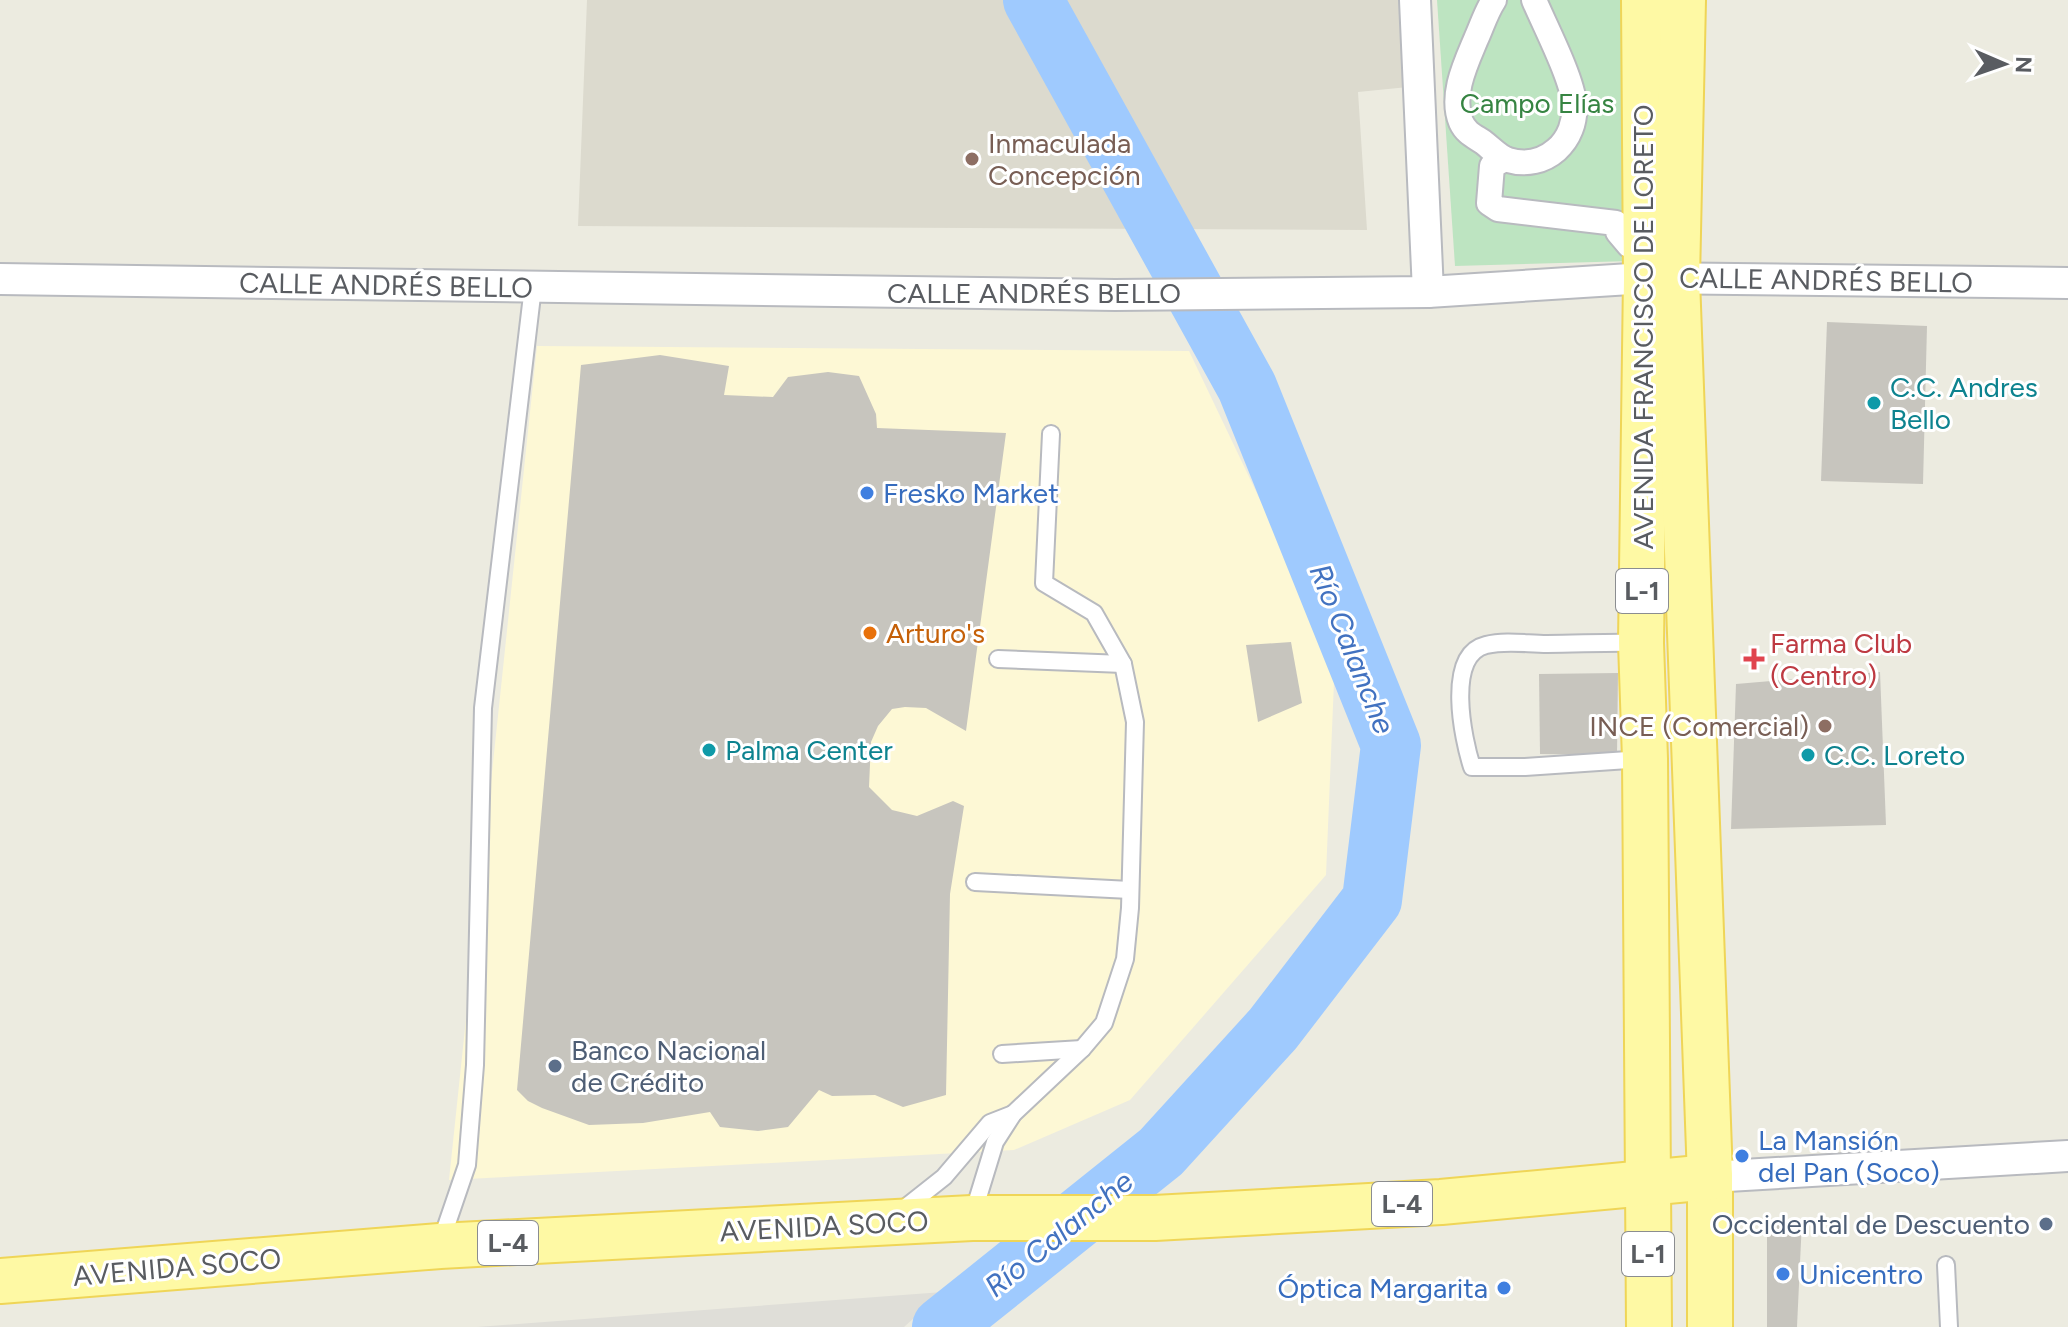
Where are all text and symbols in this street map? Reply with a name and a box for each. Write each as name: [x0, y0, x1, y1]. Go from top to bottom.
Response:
north arrow: [1964, 24, 2044, 104]
text: N: [2010, 56, 2037, 74]
park label: Campo Elías: [1460, 86, 1614, 120]
street label: AVENIDA FRANCISCO DE LORETO: [1626, 104, 1660, 550]
place label: Inmaculada Concepción: [988, 126, 1141, 192]
marker: Inmaculada Concepción: [963, 150, 981, 168]
street label: CALLE ANDRÉS BELLO: [1679, 260, 1973, 300]
street label: CALLE ANDRÉS BELLO: [239, 265, 533, 305]
street label: CALLE ANDRÉS BELLO: [887, 276, 1181, 310]
place label: C.C. Andres Bello: [1890, 370, 2038, 436]
marker: C.C. Andres Bello: [1865, 394, 1883, 412]
place label: Fresko Market: [883, 476, 1059, 510]
marker: Fresko Market: [858, 484, 876, 502]
water label: Río Calanche: [1302, 558, 1403, 739]
road number: L-1: [1616, 569, 1668, 613]
place label: Arturo's: [886, 616, 985, 650]
marker: Arturo's: [861, 624, 879, 642]
place label: Farma Club (Centro): [1770, 626, 1912, 692]
marker: Farma Club (Centro): [1745, 650, 1763, 668]
place label: INCE (Comercial): [1589, 709, 1809, 743]
marker: INCE (Comercial): [1816, 717, 1834, 735]
place label: Palma Center: [725, 733, 893, 767]
place label: C.C. Loreto: [1824, 738, 1965, 772]
marker: Palma Center: [700, 741, 718, 759]
marker: C.C. Loreto: [1799, 746, 1817, 764]
place label: Banco Nacional de Crédito: [571, 1033, 766, 1099]
marker: Banco Nacional de Crédito: [546, 1057, 564, 1075]
place label: La Mansión del Pan (Soco): [1758, 1123, 1940, 1189]
marker: La Mansión del Pan (Soco): [1733, 1147, 1751, 1165]
water label: Río Calanche: [977, 1162, 1140, 1305]
road number: L-4: [1372, 1182, 1432, 1226]
street label: AVENIDA SOCO: [719, 1204, 929, 1248]
place label: Occidental de Descuento: [1712, 1207, 2030, 1241]
marker: Occidental de Descuento: [2037, 1215, 2055, 1233]
road number: L-4: [478, 1221, 538, 1265]
road number: L-1: [1622, 1232, 1674, 1276]
street label: AVENIDA SOCO: [71, 1241, 283, 1293]
place label: Unicentro: [1799, 1257, 1923, 1291]
marker: Unicentro: [1774, 1265, 1792, 1283]
place label: Óptica Margarita: [1277, 1271, 1488, 1305]
marker: Óptica Margarita: [1495, 1279, 1513, 1297]

